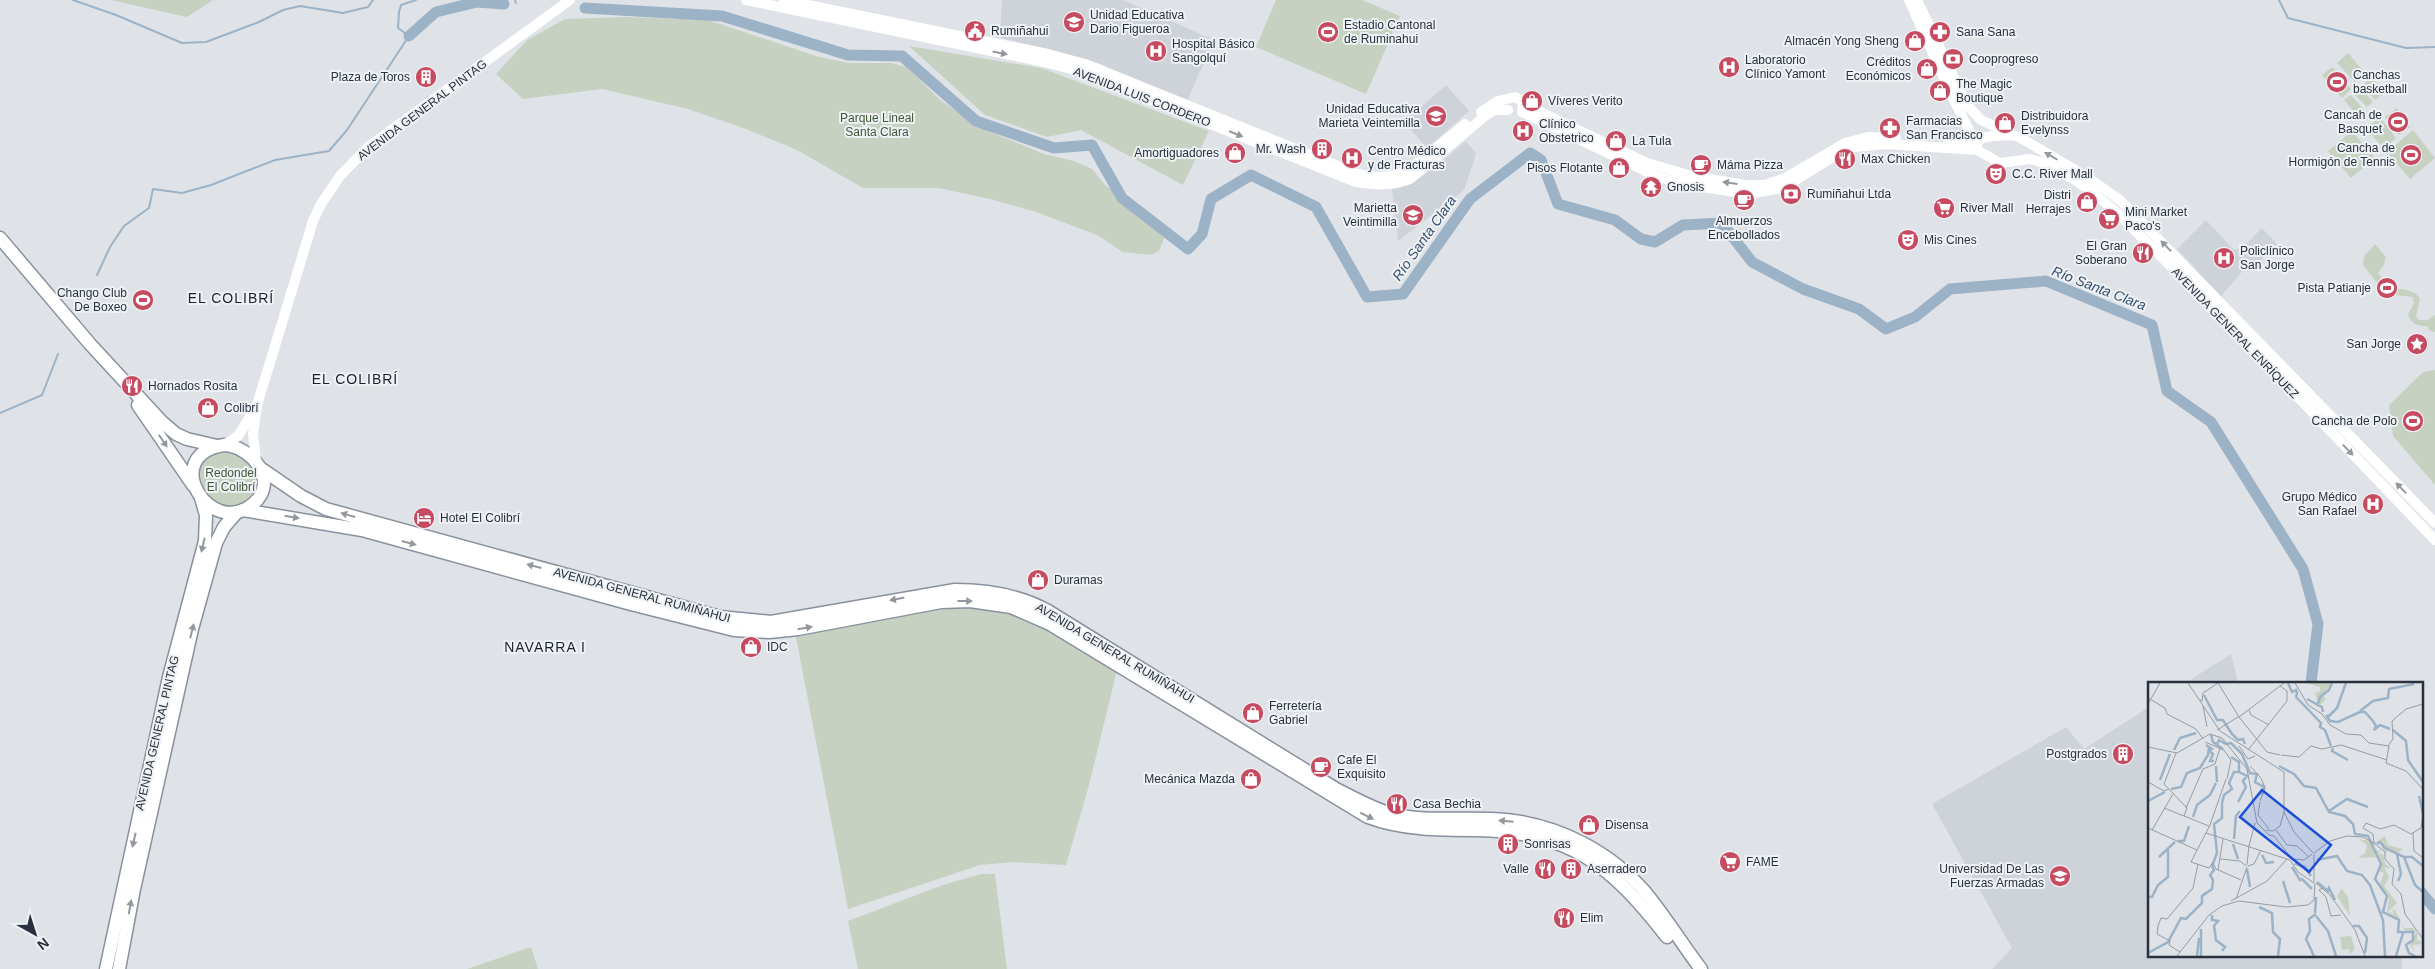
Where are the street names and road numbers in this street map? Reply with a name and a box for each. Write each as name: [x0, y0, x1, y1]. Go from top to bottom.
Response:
street label: AVENIDA GENERAL PINTAG: [355, 57, 489, 163]
street label: AVENIDA LUIS CORDERO: [1071, 64, 1213, 130]
street label: AVENIDA GENERAL ENRÍQUEZ: [2169, 264, 2302, 401]
street label: AVENIDA GENERAL RUMIÑAHUI: [552, 565, 732, 625]
street label: AVENIDA GENERAL RUMIÑAHUI: [1033, 600, 1197, 706]
street label: AVENIDA GENERAL PINTAG: [132, 654, 182, 812]

